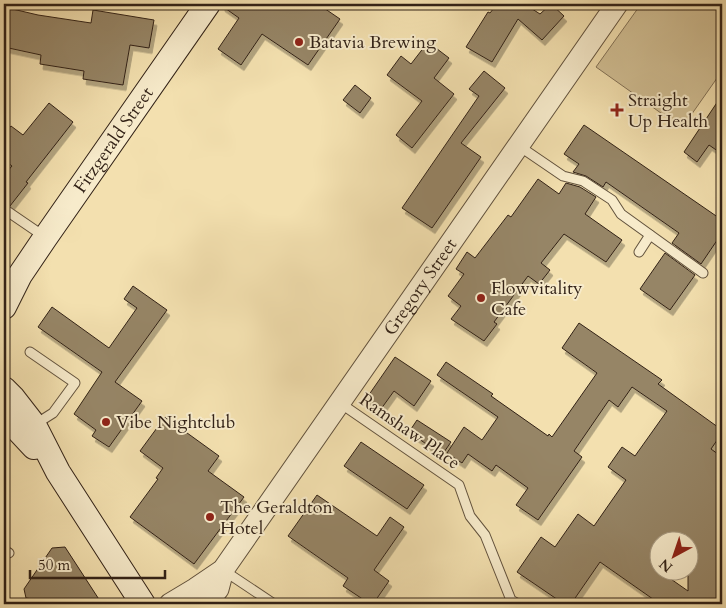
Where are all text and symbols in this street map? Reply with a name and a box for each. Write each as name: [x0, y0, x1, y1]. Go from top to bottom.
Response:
place label: Batavia Brewing: [309, 30, 437, 55]
marker: Batavia Brewing: [293, 36, 305, 48]
street label: Fitzgerald Street: [68, 82, 160, 198]
place label: Straight Up Health: [628, 88, 708, 134]
marker: Straight Up Health: [610, 103, 624, 117]
street label: Gregory Street: [378, 233, 463, 341]
place label: Flowvitality Cafe: [491, 276, 583, 322]
marker: Flowvitality Cafe: [475, 292, 487, 304]
street label: Ramshaw Place: [354, 387, 465, 475]
place label: Vibe Nightclub: [116, 410, 235, 435]
marker: Vibe Nightclub: [100, 416, 112, 428]
place label: The Geraldton Hotel: [220, 495, 333, 541]
marker: The Geraldton Hotel: [204, 511, 216, 523]
north arrow: [648, 530, 698, 580]
scale bar: [30, 548, 165, 580]
text: N: [655, 554, 677, 577]
text: 50 m: [38, 555, 70, 575]

